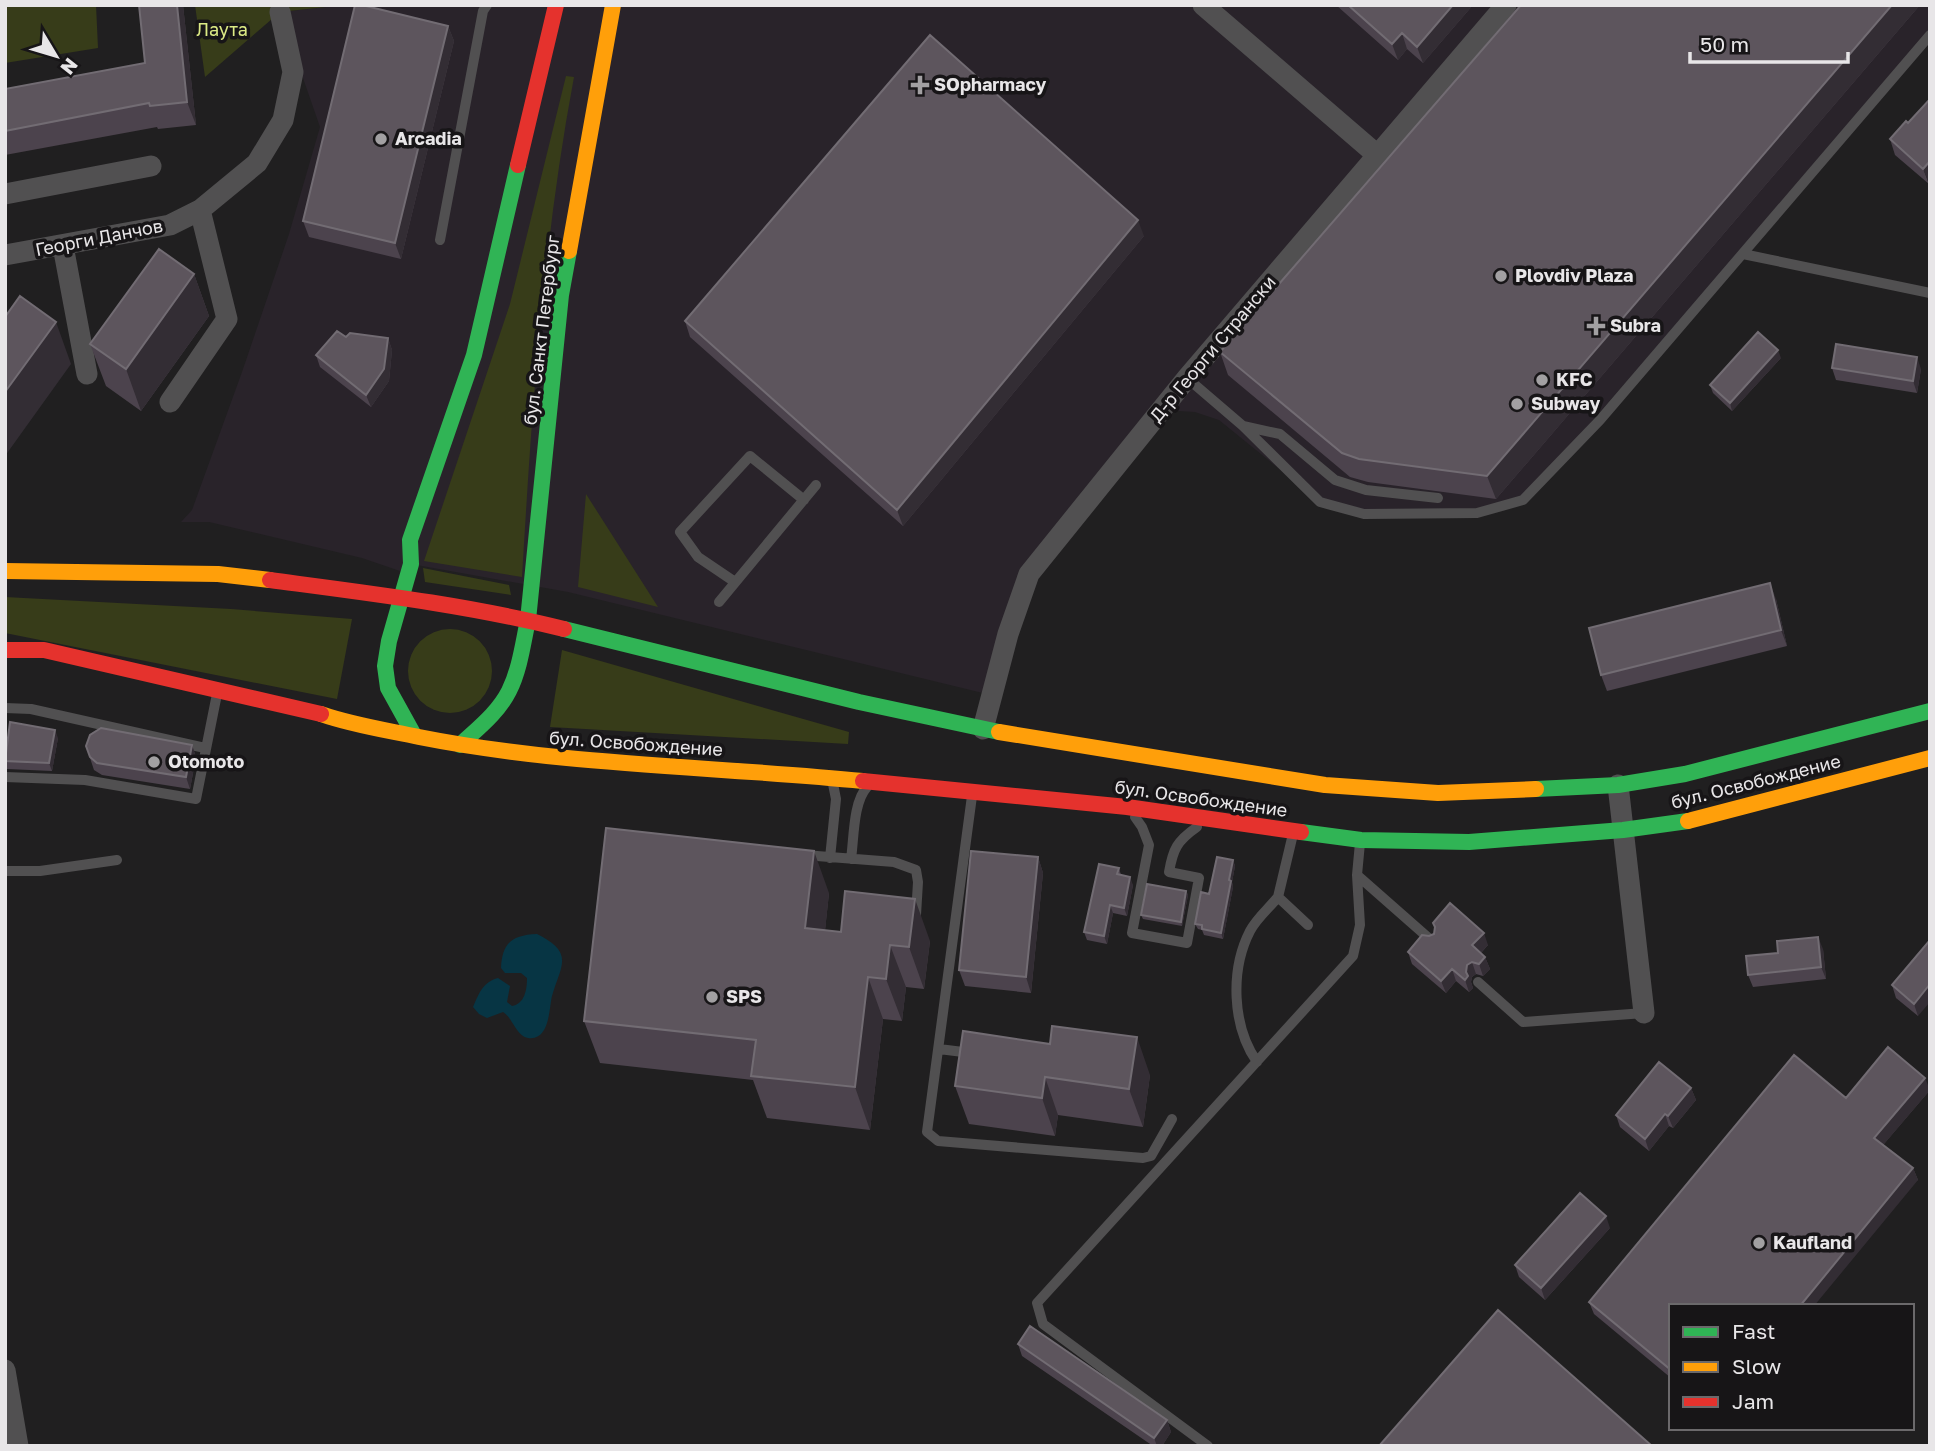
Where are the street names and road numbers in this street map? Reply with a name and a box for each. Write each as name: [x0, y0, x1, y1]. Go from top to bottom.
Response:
street label: Георги Данчов: [33, 214, 164, 260]
street label: бул. Санкт Петербург: [518, 234, 564, 426]
street label: Д-р Георги Странски: [1145, 271, 1280, 426]
street label: бул. Освобождение: [548, 726, 724, 760]
street label: бул. Освобождение: [1669, 749, 1843, 813]
street label: бул. Освобождение: [1113, 775, 1289, 821]

